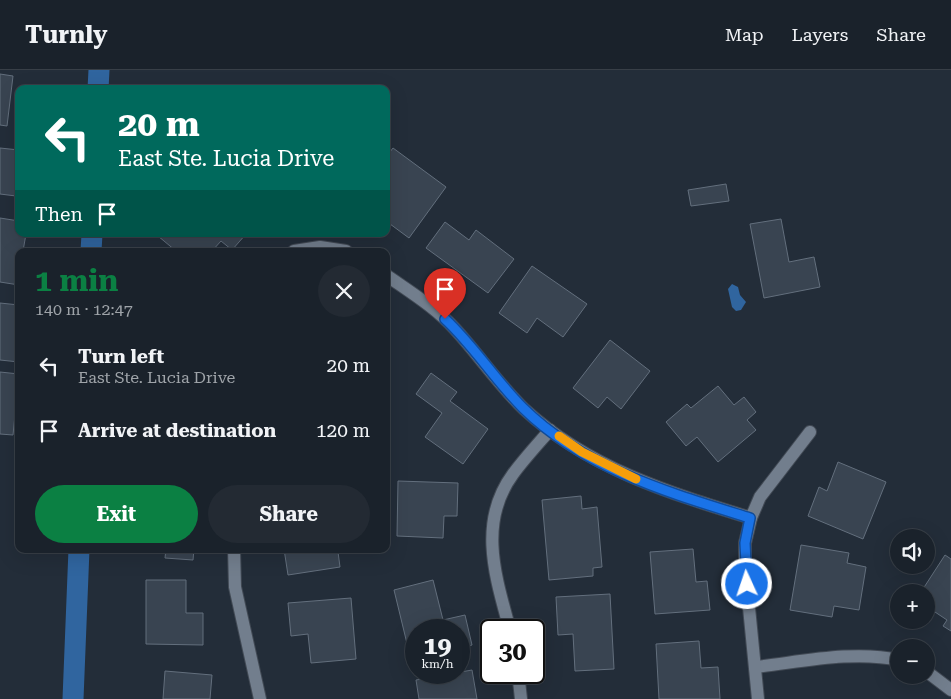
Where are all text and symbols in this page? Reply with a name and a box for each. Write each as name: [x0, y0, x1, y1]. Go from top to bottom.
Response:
text: Turnly: [25, 21, 108, 49]
text: Map: [725, 24, 764, 45]
text: Layers: [792, 24, 848, 45]
text: Share: [876, 24, 926, 45]
text: 20 m: [118, 104, 200, 145]
icon: left: [35, 105, 100, 170]
text: East Ste. Lucia Drive: [118, 146, 334, 171]
icon: arrive: [93, 200, 121, 228]
text: Then: [35, 203, 83, 226]
text: 1 min: [35, 263, 118, 298]
button: close: [318, 265, 370, 317]
pin: [424, 268, 466, 319]
icon: arrive: [431, 275, 459, 303]
text: 140 m · 12:47: [35, 300, 133, 319]
text: Turn left: [78, 345, 164, 368]
icon: left: [35, 352, 63, 380]
text: 20 m: [327, 354, 370, 377]
text: East Ste. Lucia Drive: [78, 368, 235, 387]
icon: arrive: [35, 417, 63, 445]
text: Arrive at destination: [78, 419, 276, 442]
text: 120 m: [316, 419, 370, 442]
button: Exit: [35, 485, 198, 543]
button: Share: [208, 485, 370, 543]
map controls: [890, 529, 935, 684]
button: sound: [890, 529, 935, 574]
position arrow: [720, 557, 772, 609]
button: +: [890, 584, 935, 629]
speed limit sign: 30: [480, 619, 545, 684]
text: 19: [423, 631, 452, 660]
button: −: [890, 639, 935, 684]
text: km/h: [421, 657, 454, 671]

